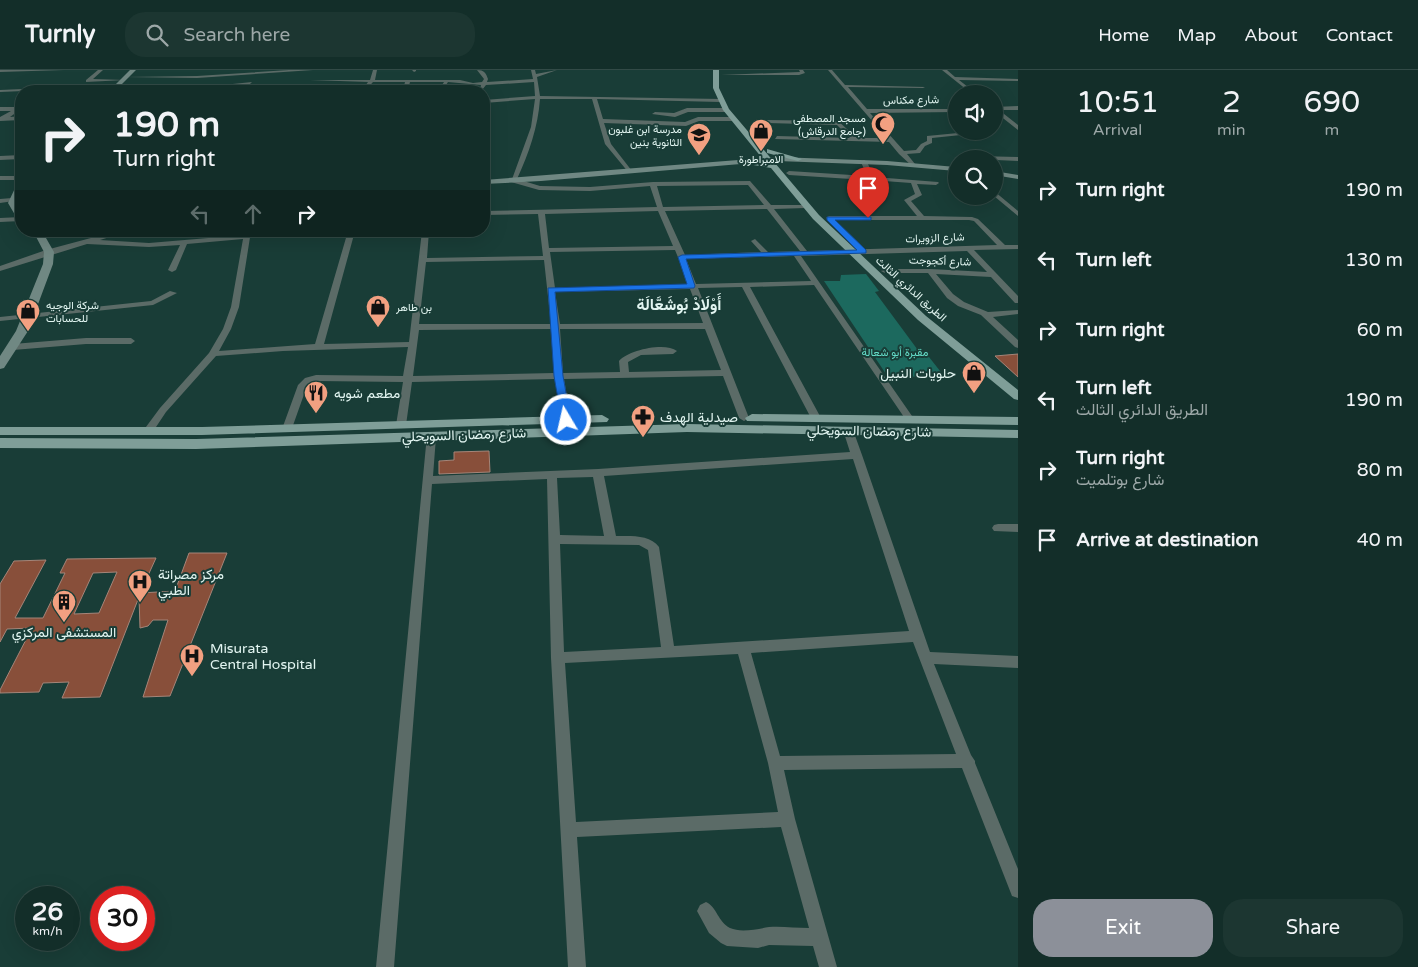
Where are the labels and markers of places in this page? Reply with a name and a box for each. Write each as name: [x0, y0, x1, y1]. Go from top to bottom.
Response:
mosque icon: مسجد المصطفى (جامع الدرقاش): [870, 111, 896, 145]
place label: مسجد المصطفى (جامع الدرقاش): [793, 112, 866, 139]
shop icon: الامبراطورة: [748, 118, 774, 152]
school or university icon: مدرسة ابن غلبون الثانوية بنين: [686, 122, 712, 156]
place label: مدرسة ابن غلبون الثانوية بنين: [608, 123, 682, 149]
place label: الامبراطورة: [739, 153, 783, 166]
pin: [847, 167, 889, 218]
shop icon: بن طاهر: [365, 294, 391, 328]
shop icon: شركة الوجيه للحسابات: [15, 298, 41, 332]
place label: شركة الوجيه للحسابات: [46, 299, 99, 325]
place label: بن طاهر: [395, 301, 432, 314]
shop icon: حلويات النبيل: [961, 360, 987, 394]
place label: حلويات النبيل: [880, 365, 956, 382]
restaurant icon: مطعم شويه: [303, 380, 329, 414]
place label: مطعم شويه: [334, 385, 400, 402]
pharmacy icon: صيدلية الهدف: [630, 404, 656, 438]
place label: صيدلية الهدف: [660, 409, 738, 426]
place label: مركز مصراتة الطبي: [158, 566, 224, 602]
hospital icon: مركز مصراتة الطبي: [127, 569, 153, 603]
building icon: المستشفى المركزي: [51, 589, 77, 623]
place label: المستشفى المركزي: [12, 624, 116, 644]
place label: Misurata Central Hospital: [210, 640, 316, 673]
hospital icon: Misurata Central Hospital: [179, 643, 205, 677]

